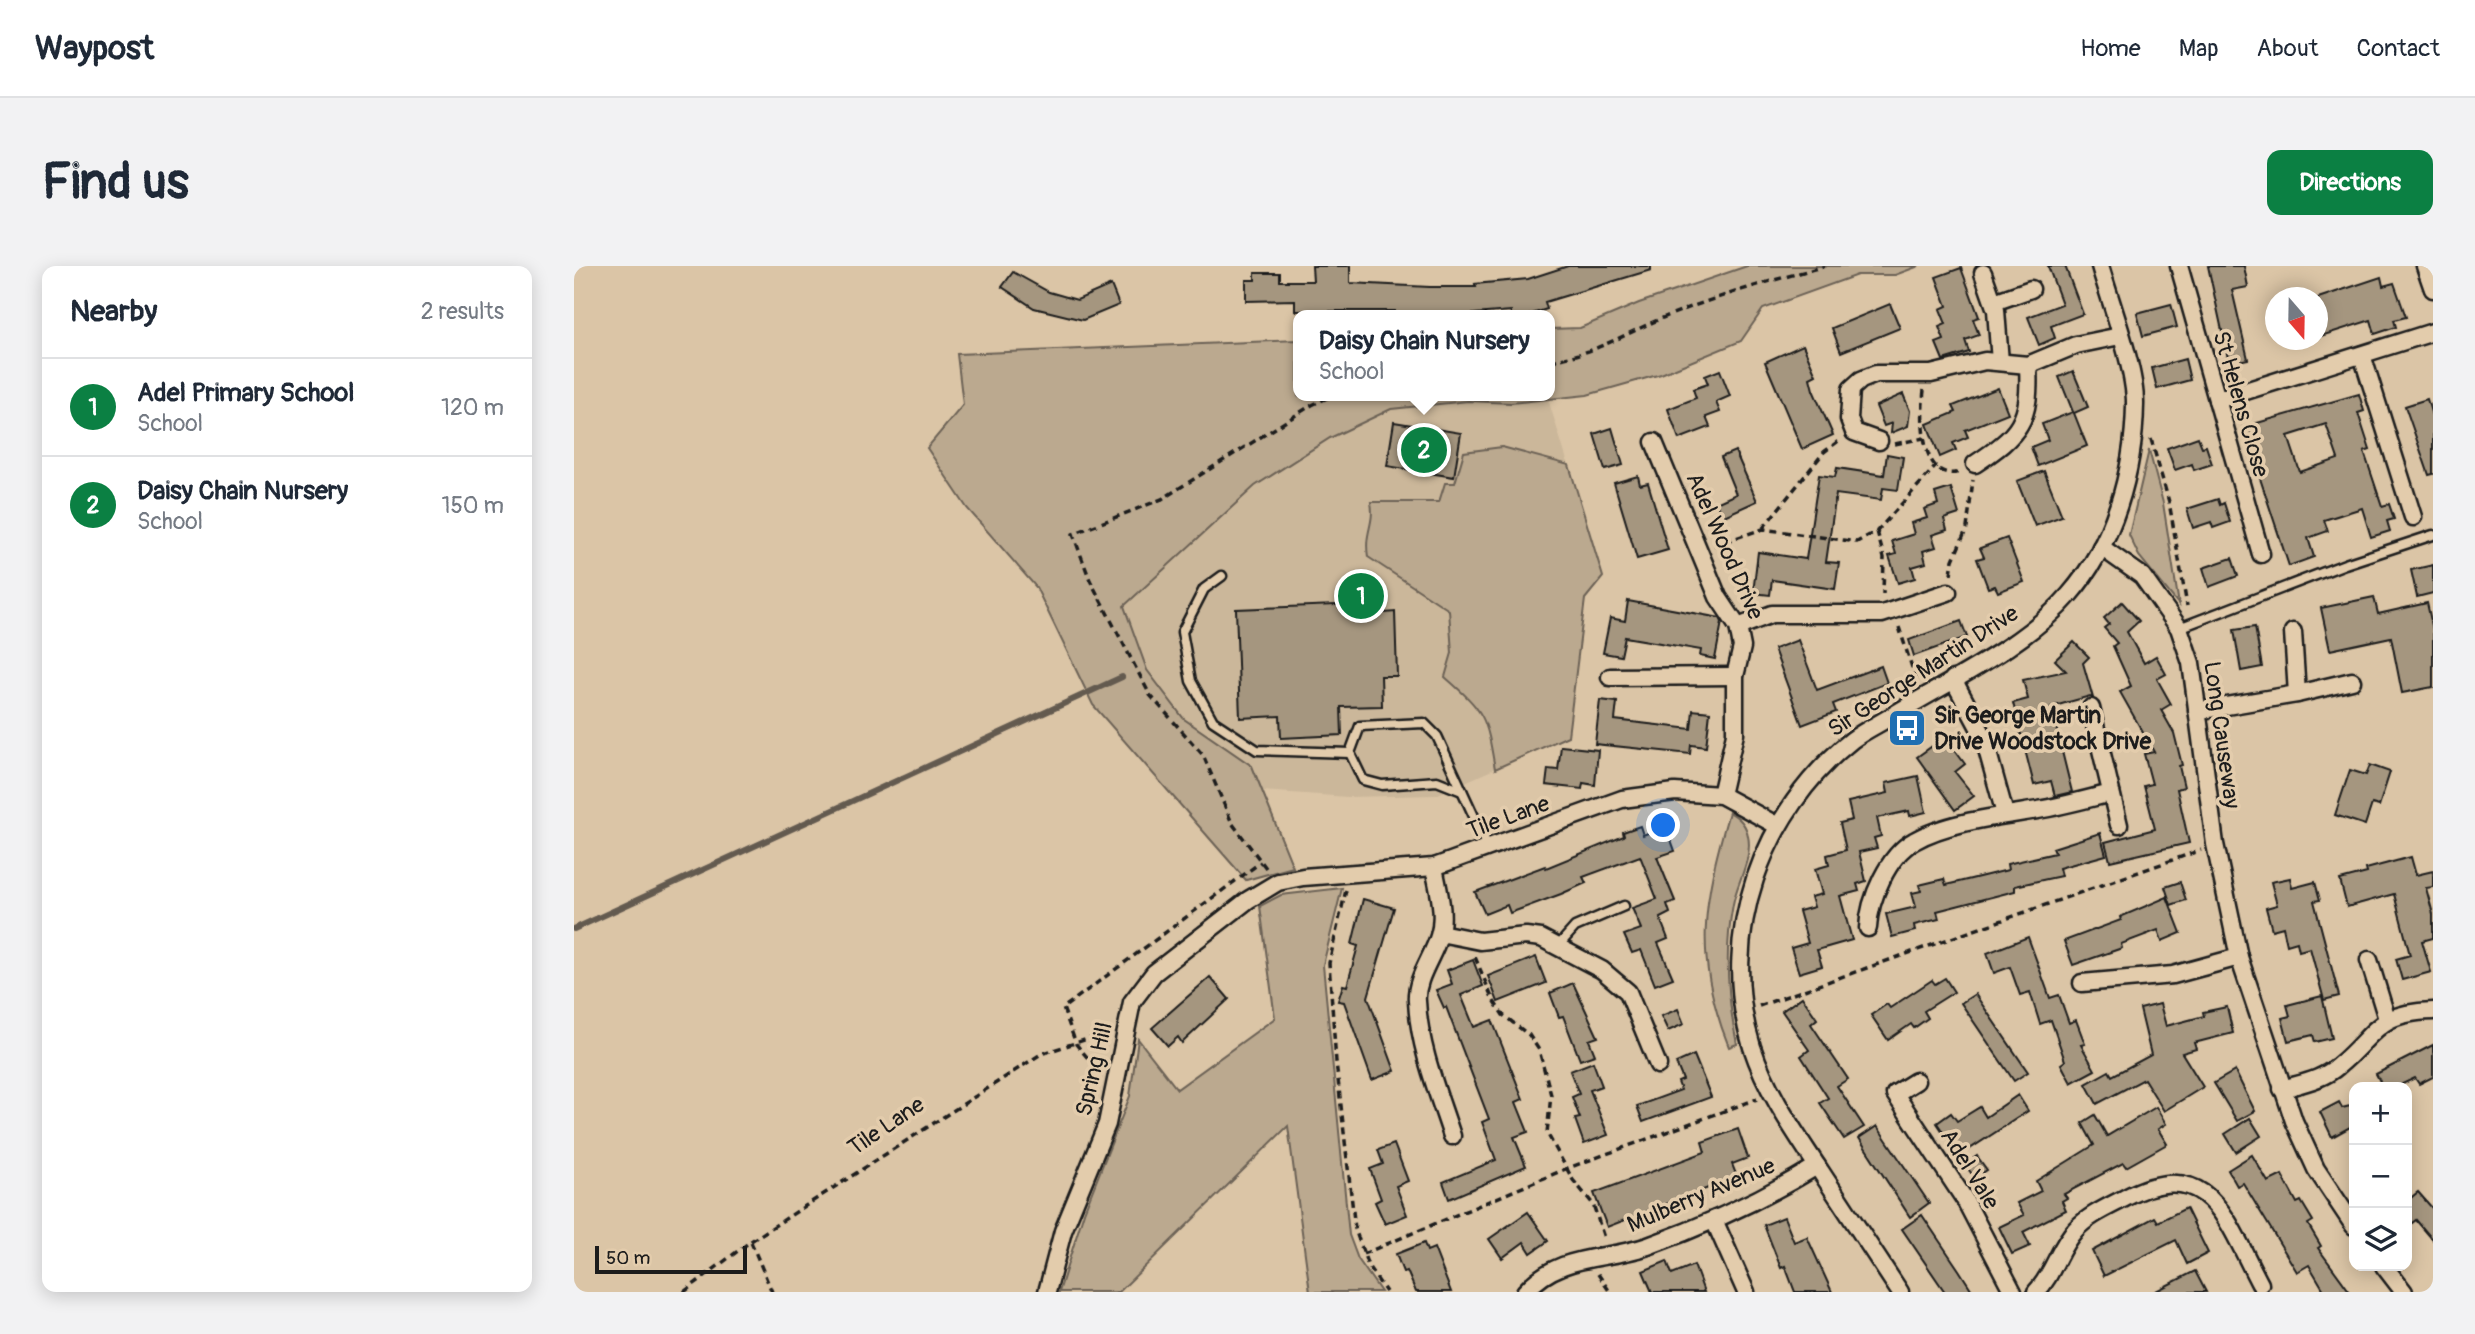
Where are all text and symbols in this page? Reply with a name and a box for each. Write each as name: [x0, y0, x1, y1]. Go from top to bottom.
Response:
text: Waypost: [35, 28, 154, 69]
text: Home: [2080, 34, 2141, 63]
text: Map: [2179, 34, 2219, 63]
text: About: [2257, 34, 2319, 63]
text: Contact: [2357, 34, 2440, 63]
button: Directions: [2267, 150, 2433, 215]
text: Find us: [42, 152, 189, 213]
north arrow: [2265, 287, 2328, 350]
text: Nearby: [70, 293, 157, 330]
text: 2 results: [421, 297, 504, 326]
popup: [1293, 310, 1555, 401]
text: Daisy Chain Nursery: [1318, 325, 1530, 357]
street label: St Helens Close: [2206, 328, 2276, 481]
text: School: [1318, 357, 1384, 386]
text: Adel Primary School: [137, 377, 355, 409]
text: 1: [89, 393, 98, 422]
text: 120 m: [441, 393, 504, 422]
text: School: [137, 409, 203, 438]
pin: 2: [1401, 424, 1447, 476]
street label: Adel Wood Drive: [1680, 468, 1771, 625]
text: Daisy Chain Nursery: [137, 475, 348, 507]
text: 2: [87, 491, 99, 520]
text: 150 m: [441, 491, 504, 520]
text: School: [137, 507, 203, 536]
pin: 1: [1338, 570, 1384, 622]
street label: Sir George Martin Drive: [1822, 598, 2024, 743]
street label: Long Causeway: [2197, 660, 2247, 811]
place label: Sir George Martin Drive Woodstock Drive: [1934, 701, 2152, 756]
bus stop icon: Sir George Martin Drive Woodstock Drive: [1886, 707, 1928, 749]
street label: Tile Lane: [1463, 788, 1554, 845]
your location: [1646, 808, 1680, 842]
street label: Spring Hill: [1069, 1019, 1119, 1119]
map controls: [2349, 1082, 2412, 1271]
button: +: [2349, 1082, 2412, 1145]
street label: Tile Lane: [842, 1090, 930, 1162]
street label: Adel Vale: [1934, 1123, 2006, 1215]
button: −: [2349, 1145, 2412, 1208]
street label: Mulberry Avenue: [1623, 1150, 1780, 1239]
button: layers: [2349, 1208, 2412, 1271]
scale bar: [595, 1243, 747, 1275]
text: 50 m: [606, 1246, 650, 1270]

